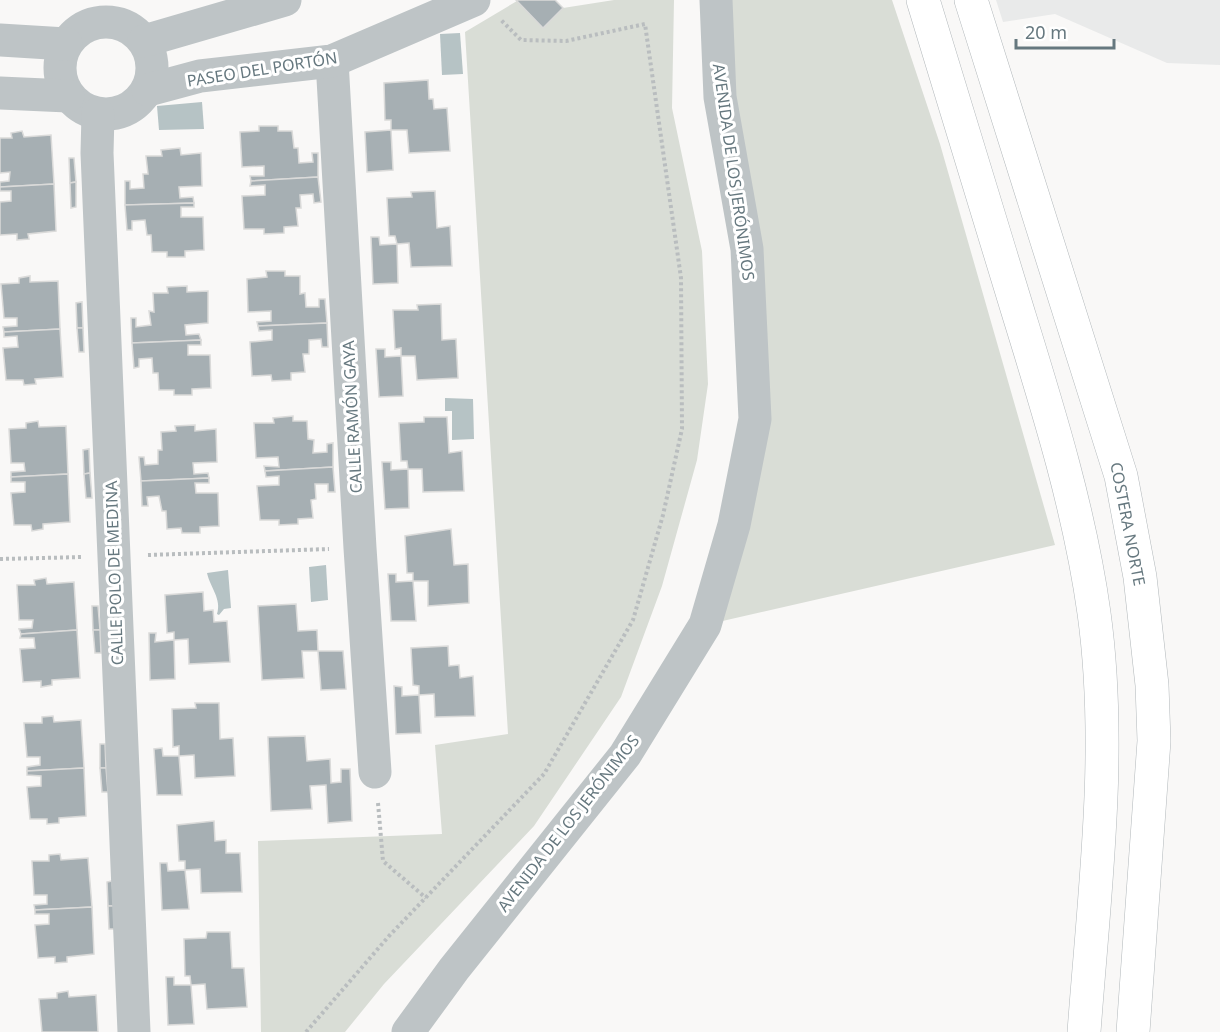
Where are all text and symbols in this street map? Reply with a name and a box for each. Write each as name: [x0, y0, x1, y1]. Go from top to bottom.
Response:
scale bar: [1016, 12, 1114, 50]
text: 20 m: [1025, 20, 1067, 44]
street label: PASEO DEL PORTÓN: [185, 46, 339, 92]
street label: AVENIDA DE LOS JERÓNIMOS: [708, 62, 760, 282]
street label: CALLE RAMÓN GAYA: [337, 339, 367, 494]
street label: COSTERA NORTE: [1105, 460, 1151, 588]
street label: CALLE POLO DE MEDINA: [100, 480, 128, 666]
street label: AVENIDA DE LOS JERÓNIMOS: [492, 730, 644, 916]

